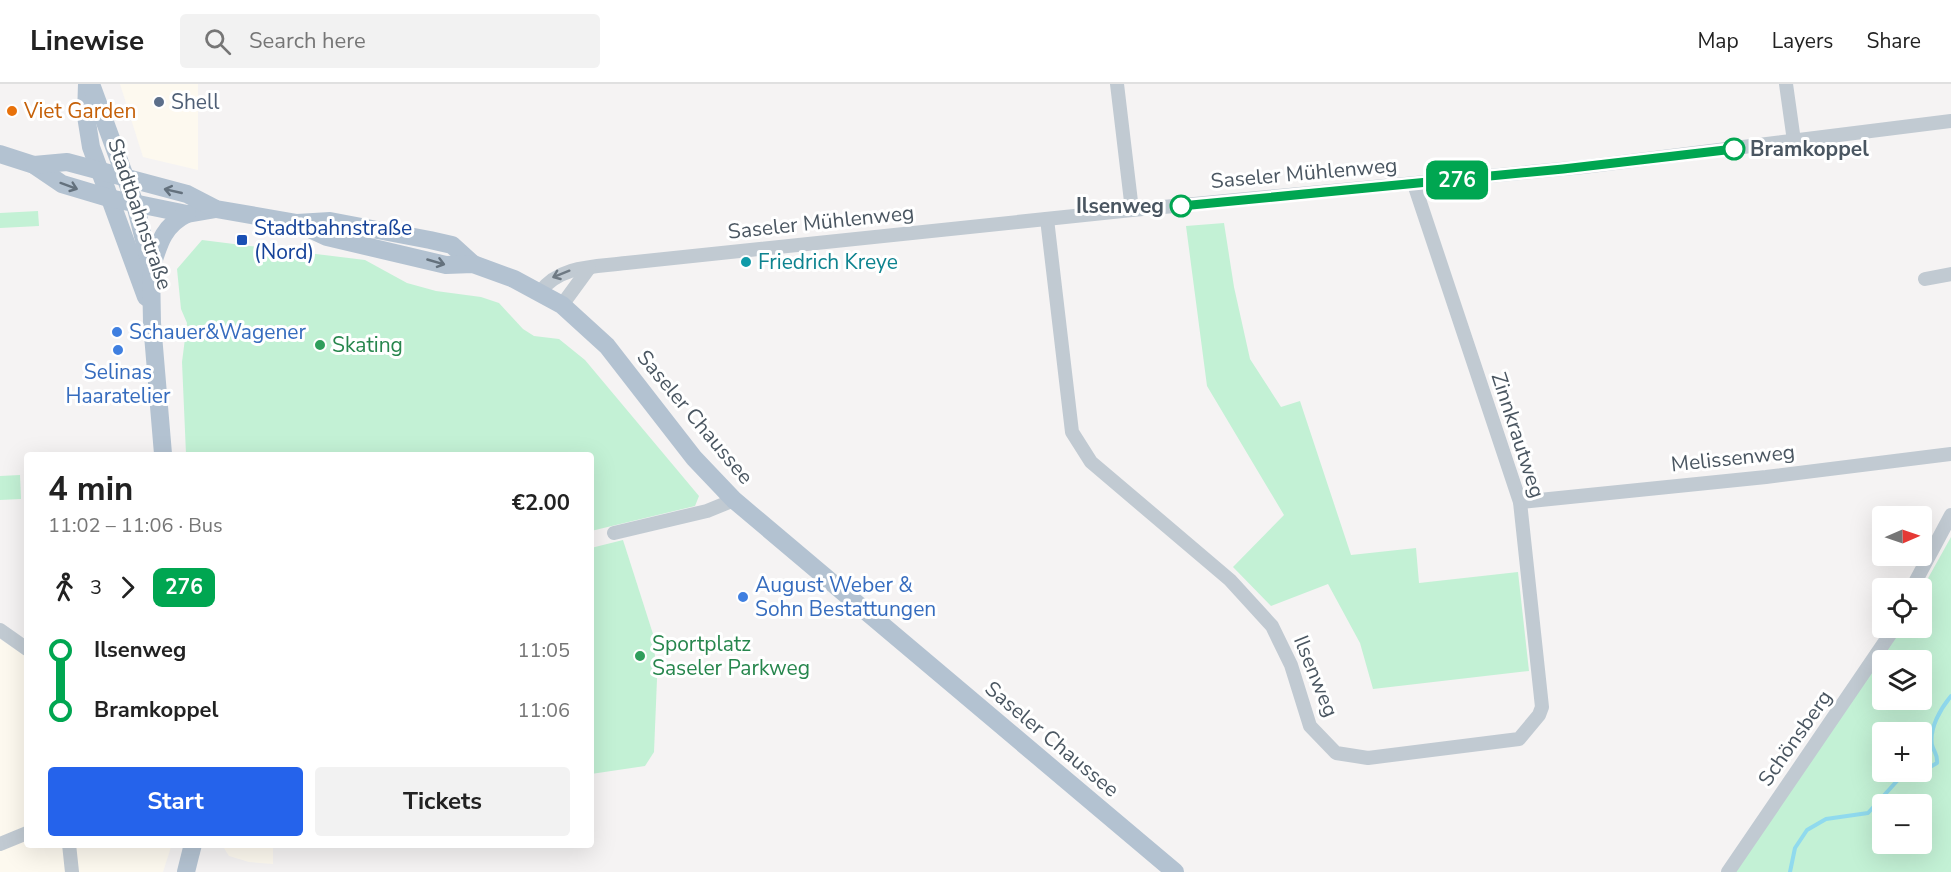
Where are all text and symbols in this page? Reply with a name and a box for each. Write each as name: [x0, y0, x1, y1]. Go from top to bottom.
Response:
search box: [180, 14, 600, 68]
text: Linewise: [30, 22, 144, 60]
icon: search: [201, 25, 234, 58]
text: Search here: [249, 26, 366, 56]
text: Map: [1697, 27, 1739, 55]
text: Layers: [1772, 27, 1833, 55]
text: Share: [1866, 27, 1921, 55]
place label: Shell: [171, 88, 220, 116]
marker: Shell: [152, 95, 166, 109]
place label: Viet Garden: [23, 97, 136, 125]
marker: Viet Garden: [5, 104, 19, 118]
street label: Stadtbahnstraße: [101, 135, 179, 293]
place label: Bramkoppel: [1750, 135, 1869, 163]
marker: Bramkoppel: [1723, 138, 1745, 160]
street label: Saseler Mühlenweg: [1209, 151, 1399, 195]
line badge: 276: [1422, 160, 1492, 200]
text: 276: [1438, 166, 1476, 194]
one-way arrow: [59, 181, 78, 192]
one-way arrow: [164, 185, 183, 196]
place label: Ilsenweg: [1076, 192, 1164, 220]
marker: Ilsenweg: [1170, 195, 1192, 217]
street label: Saseler Mühlenweg: [726, 198, 916, 246]
place label: Stadtbahnstraße (Nord): [254, 214, 412, 266]
marker: Stadtbahnstraße (Nord): [235, 233, 249, 247]
place label: Friedrich Kreye: [758, 248, 898, 276]
marker: Friedrich Kreye: [739, 255, 753, 269]
one-way arrow: [426, 257, 445, 269]
one-way arrow: [553, 269, 571, 280]
place label: Schauer&Wagener: [129, 318, 307, 346]
marker: Schauer&Wagener: [110, 325, 124, 339]
place label: Skating: [332, 331, 403, 359]
marker: Skating: [313, 338, 327, 352]
marker: Selinas Haaratelier: [111, 343, 125, 357]
street label: Saseler Chaussee: [631, 344, 759, 490]
place label: Selinas Haaratelier: [66, 358, 171, 410]
street label: Zinnkrautweg: [1485, 369, 1551, 501]
street label: Melissenweg: [1670, 438, 1796, 478]
text: 4 min: [48, 467, 133, 512]
text: €2.00: [512, 488, 570, 518]
north arrow: [1872, 506, 1932, 566]
map controls: [1872, 506, 1932, 854]
text: 11:02 – 11:06 · Bus: [48, 512, 223, 539]
icon: walk: [48, 571, 81, 604]
icon: forward: [111, 571, 144, 604]
place label: August Weber & Sohn Bestattungen: [755, 571, 936, 623]
text: 276: [165, 573, 203, 601]
text: 3: [90, 574, 102, 601]
button: locate: [1872, 578, 1932, 638]
marker: August Weber & Sohn Bestattungen: [736, 590, 750, 604]
place label: Sportplatz Saseler Parkweg: [652, 630, 810, 682]
street label: Ilsenweg: [1287, 631, 1345, 721]
text: Ilsenweg: [94, 635, 186, 665]
text: 11:05: [517, 637, 570, 664]
marker: Sportplatz Saseler Parkweg: [633, 649, 647, 663]
button: layers: [1872, 650, 1932, 710]
street label: Saseler Chaussee: [979, 675, 1125, 803]
street label: Schönsberg: [1752, 684, 1838, 792]
text: Bramkoppel: [94, 695, 219, 725]
text: 11:06: [517, 697, 570, 724]
button: +: [1872, 722, 1932, 782]
button: Start: [48, 767, 303, 836]
button: Tickets: [315, 767, 570, 836]
button: −: [1872, 794, 1932, 854]

